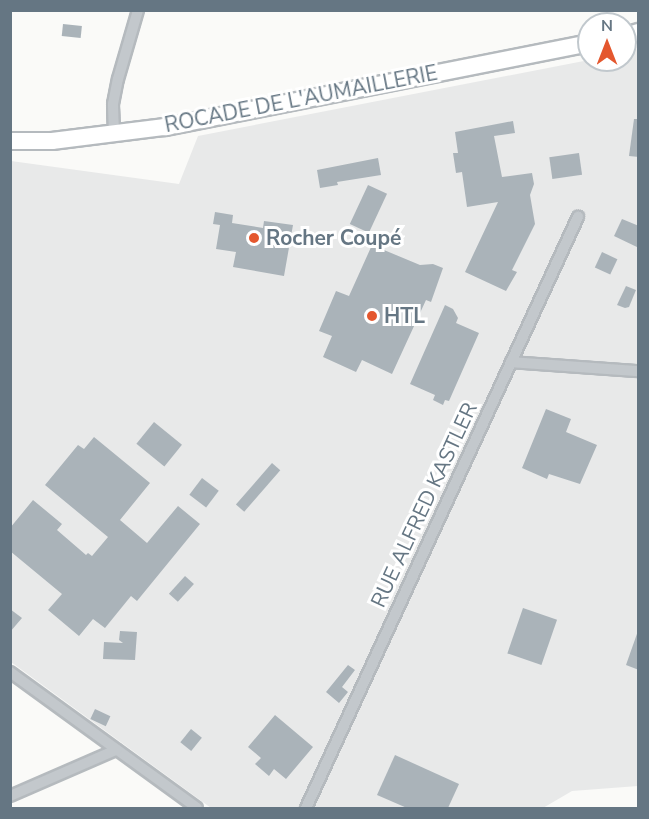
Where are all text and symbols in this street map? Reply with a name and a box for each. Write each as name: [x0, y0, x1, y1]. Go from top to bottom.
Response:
north arrow: [577, 12, 637, 72]
text: N: [601, 15, 613, 37]
street label: ROCADE DE L'AUMAILLERIE: [162, 60, 440, 138]
place label: Rocher Coupé: [266, 225, 401, 251]
marker: Rocher Coupé: [247, 231, 261, 245]
place label: HTL: [384, 303, 425, 329]
marker: HTL: [365, 309, 379, 323]
street label: RUE ALFRED KASTLER: [365, 399, 483, 611]

